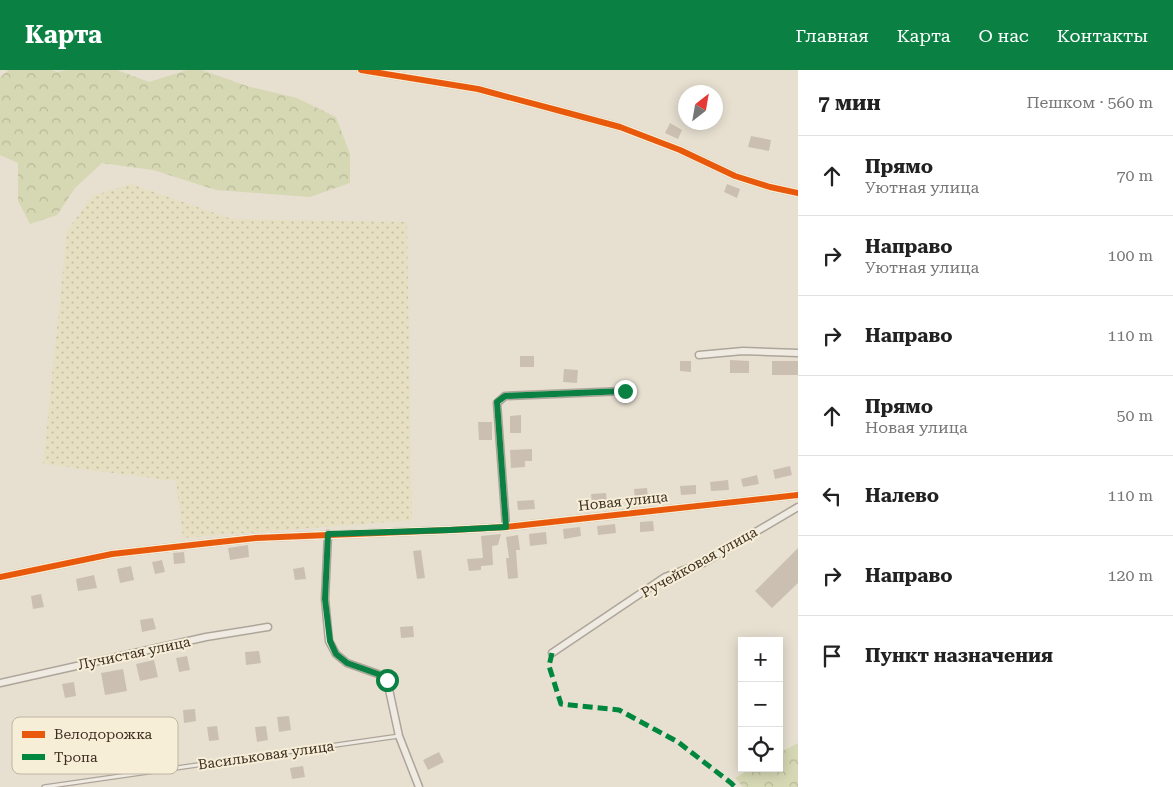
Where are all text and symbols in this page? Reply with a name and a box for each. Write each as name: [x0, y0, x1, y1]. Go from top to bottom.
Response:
text: Карта: [25, 21, 102, 49]
text: Главная: [796, 25, 869, 46]
text: Карта: [897, 25, 951, 46]
text: О нас: [979, 25, 1029, 46]
text: Контакты: [1057, 25, 1148, 46]
north arrow: [678, 85, 723, 130]
text: 7 мин: [818, 91, 881, 115]
text: Пешком · 560 m: [1026, 93, 1153, 112]
text: Прямо: [865, 155, 933, 178]
icon: ahead: [818, 162, 846, 190]
text: 70 m: [1116, 166, 1153, 185]
text: Уютная улица: [865, 178, 979, 197]
text: Направо: [865, 235, 952, 258]
icon: right: [818, 242, 846, 270]
text: 100 m: [1107, 246, 1153, 265]
text: Уютная улица: [865, 258, 979, 277]
icon: right: [818, 322, 846, 350]
text: Направо: [865, 324, 952, 347]
text: 110 m: [1107, 326, 1153, 345]
route end: [614, 380, 637, 403]
text: Прямо: [865, 395, 933, 418]
icon: ahead: [818, 402, 846, 430]
text: 50 m: [1116, 406, 1153, 425]
text: Новая улица: [865, 418, 968, 437]
icon: left: [818, 482, 846, 510]
text: Налево: [865, 484, 939, 507]
text: 110 m: [1107, 486, 1153, 505]
street label: Новая улица: [577, 488, 669, 514]
street label: Ручейковая улица: [638, 523, 760, 601]
icon: right: [818, 562, 846, 590]
text: Направо: [865, 564, 952, 587]
text: 120 m: [1107, 566, 1153, 585]
street label: Лучистая улица: [76, 633, 192, 673]
map controls: [738, 637, 783, 772]
button: +: [738, 637, 783, 682]
icon: arrive: [818, 642, 846, 670]
text: Пункт назначения: [865, 644, 1053, 667]
route start: [376, 669, 399, 692]
button: −: [738, 682, 783, 727]
legend: [12, 717, 178, 774]
text: Велодорожка: [54, 726, 153, 742]
button: locate: [738, 727, 783, 772]
street label: Васильковая улица: [197, 737, 335, 772]
text: Тропа: [54, 749, 98, 765]

